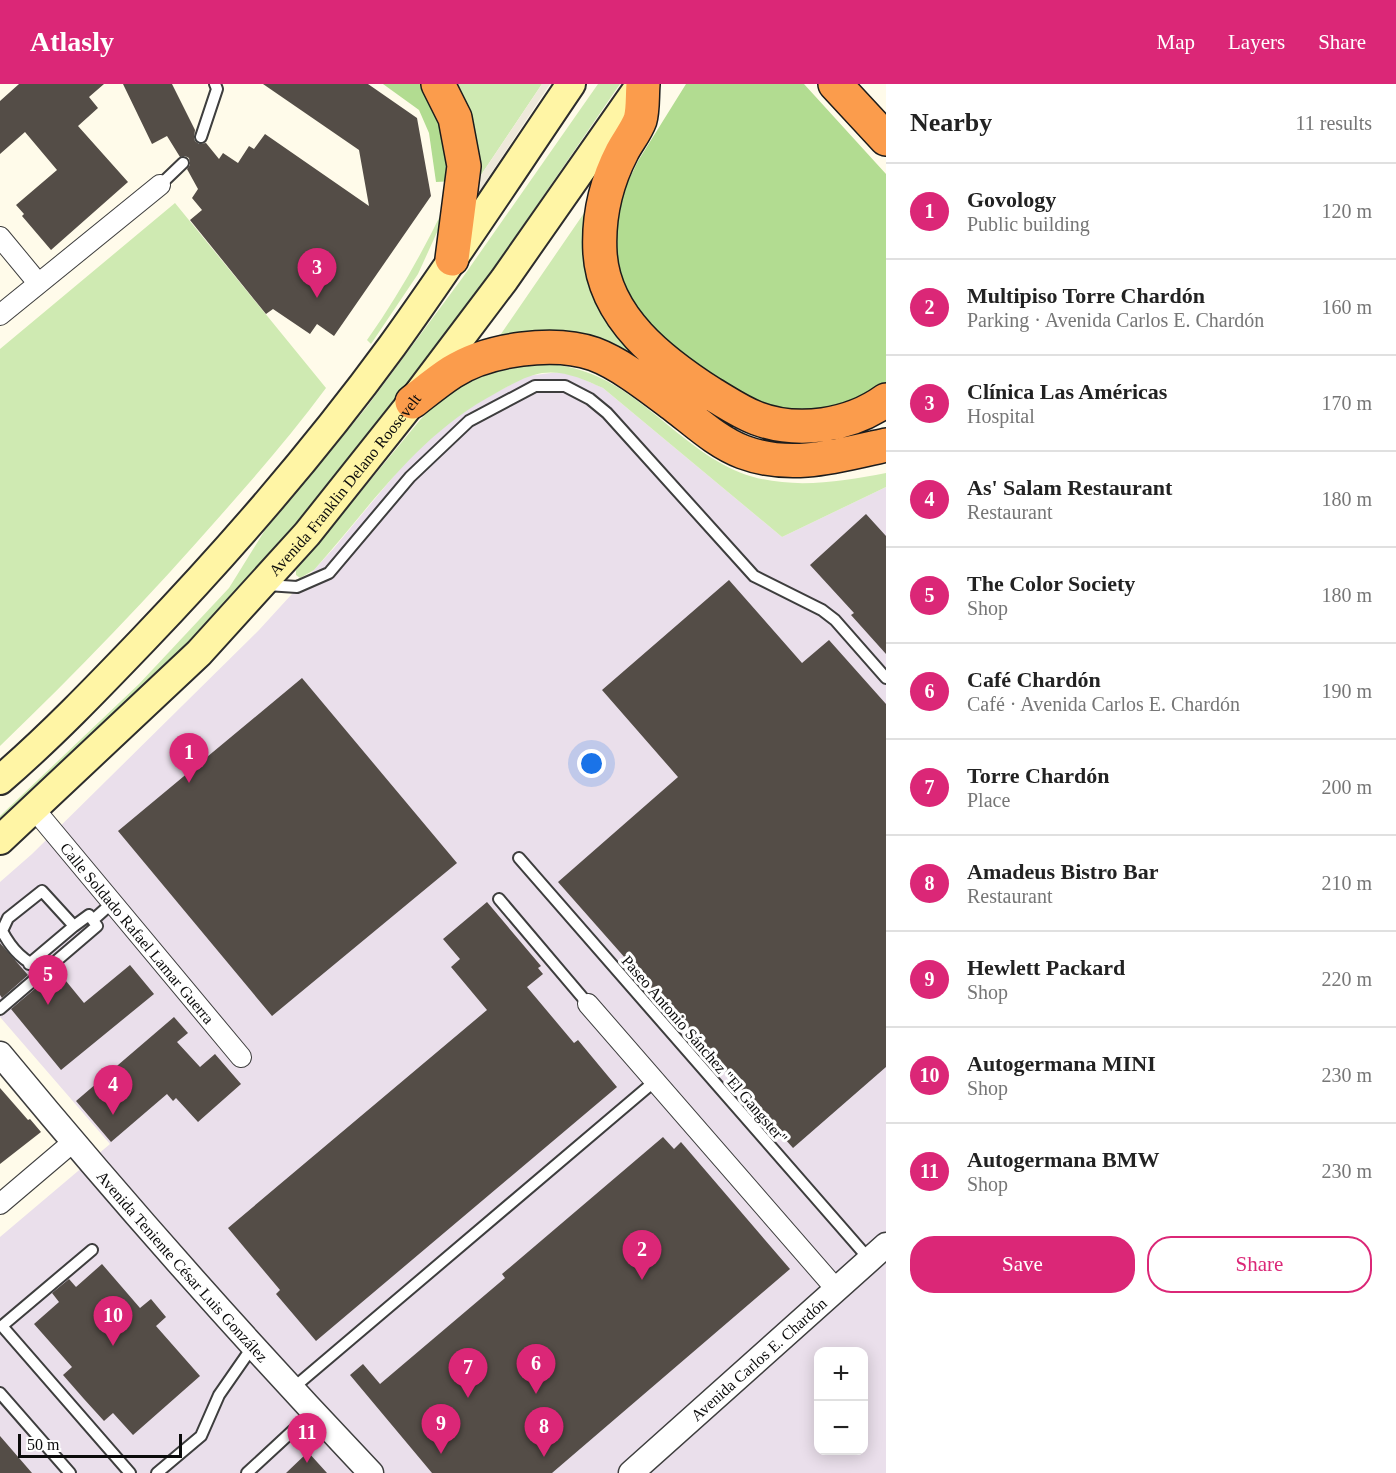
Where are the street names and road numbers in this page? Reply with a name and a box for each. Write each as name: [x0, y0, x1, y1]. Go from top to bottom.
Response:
street label: Avenida Franklin Delano Roosevelt: [266, 390, 425, 579]
street label: Calle Soldado Rafael Lamar Guerra: [57, 839, 217, 1027]
street label: Paseo Antonio Sánchez "El Gangster": [618, 952, 791, 1147]
street label: Avenida Teniente César Luis González: [93, 1168, 271, 1365]
street label: Avenida Carlos E. Chardón: [688, 1294, 830, 1424]

